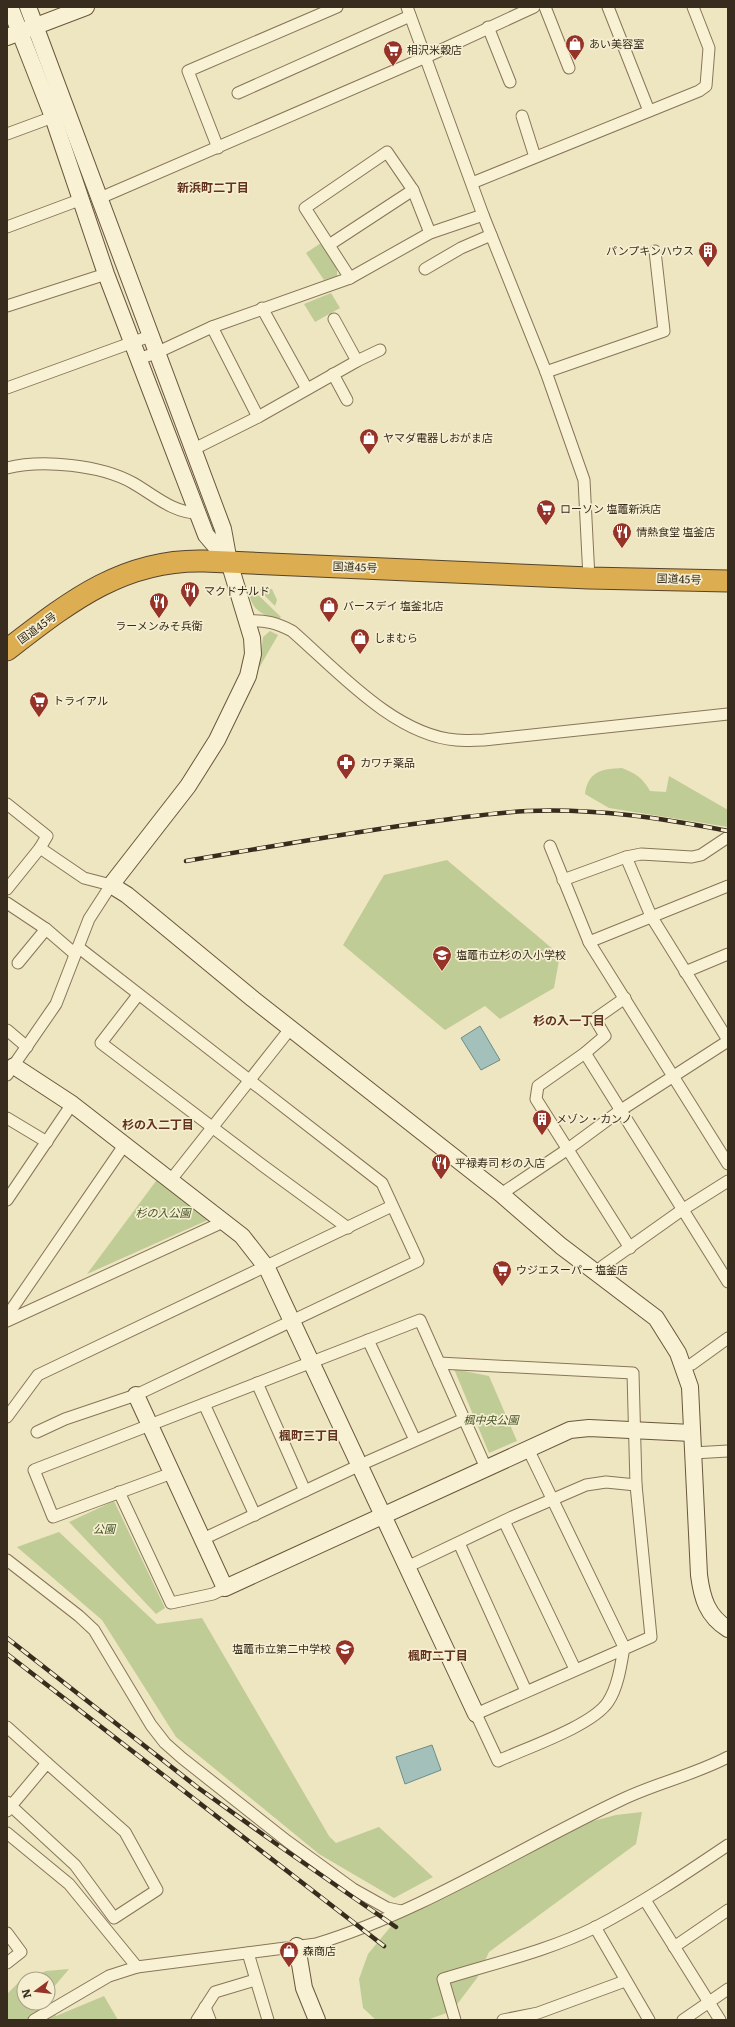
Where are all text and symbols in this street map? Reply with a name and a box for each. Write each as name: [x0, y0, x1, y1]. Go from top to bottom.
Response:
shop icon: あい美容室: [564, 33, 586, 61]
place label: あい美容室: [589, 35, 644, 51]
supermarket icon: 相沢米穀店: [382, 39, 404, 67]
place label: 相沢米穀店: [407, 41, 462, 57]
district label: 新浜町二丁目: [177, 178, 249, 196]
building icon: パンプキンハウス: [697, 240, 719, 268]
place label: パンプキンハウス: [606, 242, 694, 258]
shop icon: ヤマダ電器しおがま店: [358, 427, 380, 455]
place label: ヤマダ電器しおがま店: [383, 429, 493, 445]
supermarket icon: ローソン 塩竈新浜店: [535, 498, 557, 526]
place label: ローソン 塩竈新浜店: [560, 500, 661, 516]
restaurant icon: 情熱食堂 塩釜店: [611, 521, 633, 549]
place label: 情熱食堂 塩釜店: [636, 523, 715, 539]
street label: 国道45号: [332, 557, 378, 575]
street label: 国道45号: [656, 569, 702, 587]
restaurant icon: マクドナルド: [179, 580, 201, 608]
place label: マクドナルド: [204, 582, 270, 598]
restaurant icon: ラーメンみそ兵衛: [148, 591, 170, 619]
shop icon: バースデイ 塩釜北店: [318, 595, 340, 623]
place label: バースデイ 塩釜北店: [343, 597, 444, 613]
street label: 国道45号: [14, 608, 59, 647]
place label: ラーメンみそ兵衛: [115, 617, 203, 633]
shop icon: しまむら: [349, 627, 371, 655]
place label: しまむら: [374, 629, 418, 645]
supermarket icon: トライアル: [28, 690, 50, 718]
place label: トライアル: [53, 692, 108, 708]
pharmacy icon: カワチ薬品: [335, 752, 357, 780]
place label: カワチ薬品: [360, 754, 415, 770]
school or university icon: 塩竈市立杉の入小学校: [431, 944, 453, 972]
place label: 塩竈市立杉の入小学校: [456, 946, 566, 962]
district label: 杉の入一丁目: [533, 1011, 605, 1029]
building icon: メゾン・カンノ: [531, 1108, 553, 1136]
place label: メゾン・カンノ: [556, 1110, 632, 1126]
district label: 杉の入二丁目: [122, 1115, 194, 1133]
restaurant icon: 平禄寿司 杉の入店: [430, 1152, 452, 1180]
place label: 平禄寿司 杉の入店: [455, 1154, 545, 1170]
park label: 杉の入公園: [136, 1204, 192, 1220]
supermarket icon: ウジエスーパー 塩釜店: [491, 1259, 513, 1287]
place label: ウジエスーパー 塩釜店: [516, 1261, 628, 1277]
park label: 楓中央公園: [464, 1411, 520, 1427]
district label: 楓町三丁目: [279, 1426, 339, 1444]
park label: 公園: [93, 1520, 117, 1536]
school or university icon: 塩竈市立第二中学校: [334, 1638, 356, 1666]
place label: 塩竈市立第二中学校: [232, 1640, 331, 1656]
district label: 楓町二丁目: [408, 1646, 468, 1664]
shop icon: 森商店: [278, 1940, 300, 1968]
place label: 森商店: [303, 1942, 336, 1958]
north arrow: [16, 1971, 56, 2011]
text: N: [16, 1987, 34, 2000]

